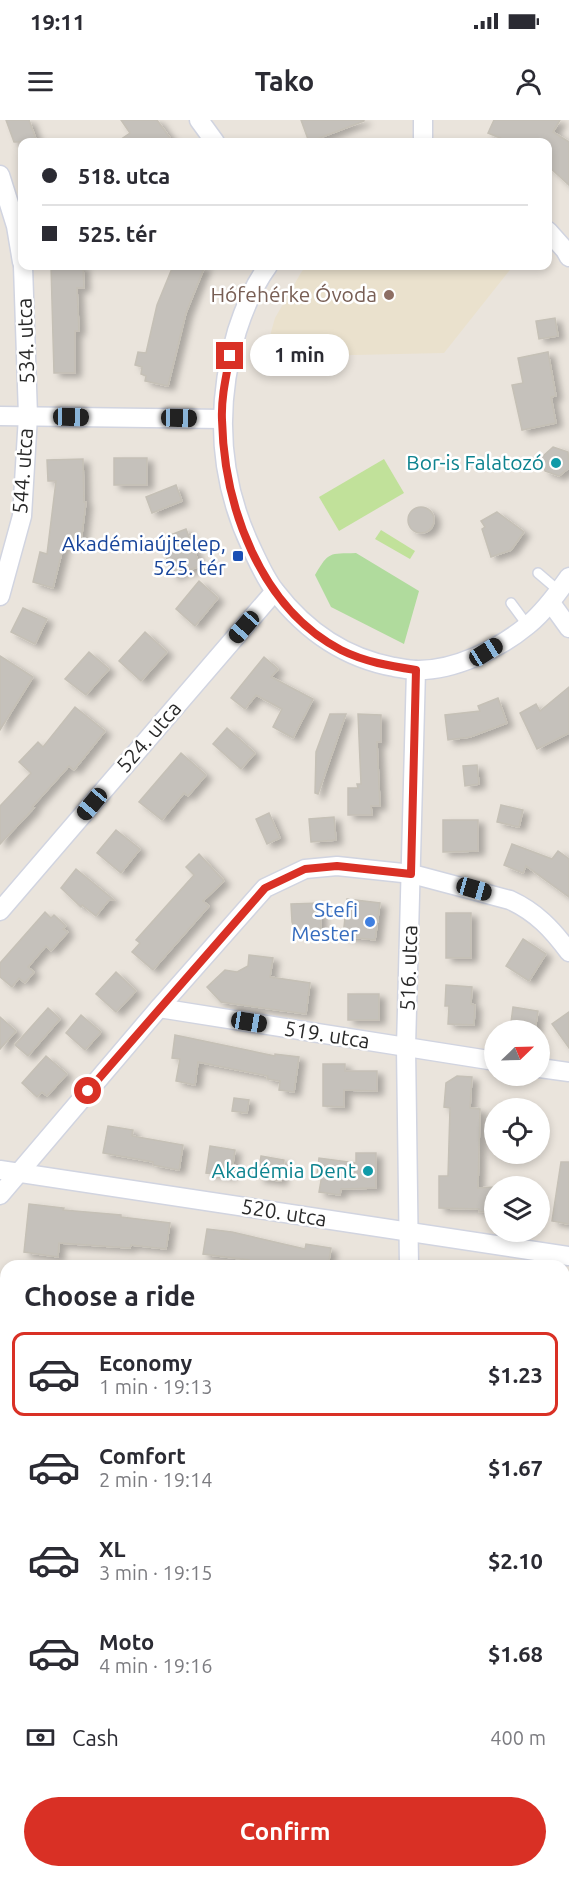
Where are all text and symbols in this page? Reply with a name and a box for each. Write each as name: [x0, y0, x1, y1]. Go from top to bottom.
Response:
text: 19:11: [30, 9, 85, 34]
icon: menu: [24, 65, 57, 98]
icon: person: [512, 65, 545, 98]
text: Tako: [255, 66, 314, 96]
text: 518. utca: [78, 163, 170, 188]
text: 525. tér: [78, 221, 157, 246]
place label: Hófehérke Óvoda: [210, 282, 377, 306]
marker: Hófehérke Óvoda: [382, 288, 396, 302]
street label: 534. utca: [12, 298, 38, 385]
callout: 1 min: [251, 335, 350, 377]
route end: [216, 342, 243, 369]
text: 1 min: [274, 343, 325, 366]
car: [53, 408, 89, 426]
car: [161, 409, 197, 427]
street label: 544. utca: [7, 427, 37, 515]
place label: Bor-is Falatozó: [406, 450, 544, 474]
marker: Bor-is Falatozó: [549, 456, 563, 470]
place label: Akadémiaújtelep, 525. tér: [62, 531, 226, 579]
marker: Akadémiaújtelep, 525. tér: [231, 549, 245, 563]
car: [225, 608, 263, 646]
car: [466, 635, 506, 669]
street label: 524. utca: [111, 696, 186, 777]
car: [74, 784, 110, 824]
car: [454, 875, 494, 903]
place label: Stefi Mester: [291, 897, 358, 945]
marker: Stefi Mester: [363, 915, 377, 929]
street label: 516. utca: [395, 924, 421, 1011]
car: [230, 1010, 268, 1034]
street label: 519. utca: [283, 1015, 372, 1053]
north arrow: [484, 1020, 550, 1086]
map controls: [484, 1020, 550, 1242]
route start: [74, 1077, 101, 1104]
button: locate: [484, 1098, 550, 1164]
place label: Akadémia Dent: [212, 1158, 356, 1182]
marker: Akadémia Dent: [361, 1164, 375, 1178]
button: layers: [484, 1176, 550, 1242]
street label: 520. utca: [240, 1193, 329, 1231]
text: Choose a ride: [24, 1281, 196, 1311]
icon: car: [27, 1347, 81, 1401]
text: Economy: [99, 1350, 192, 1375]
text: $1.23: [488, 1362, 543, 1387]
text: 1 min · 19:13: [99, 1375, 213, 1398]
icon: car: [27, 1440, 81, 1494]
text: Comfort: [99, 1443, 186, 1468]
text: $1.67: [488, 1455, 543, 1480]
text: 2 min · 19:14: [99, 1468, 213, 1491]
icon: car: [27, 1533, 81, 1587]
text: XL: [99, 1536, 126, 1561]
text: $2.10: [488, 1548, 543, 1573]
text: 3 min · 19:15: [99, 1561, 213, 1584]
icon: car: [27, 1626, 81, 1680]
text: Moto: [99, 1629, 154, 1654]
text: $1.68: [488, 1641, 543, 1666]
text: 4 min · 19:16: [99, 1654, 213, 1677]
icon: cash: [24, 1721, 57, 1754]
text: Cash: [72, 1725, 119, 1750]
text: 400 m: [490, 1726, 546, 1749]
button: Confirm: [24, 1797, 546, 1866]

